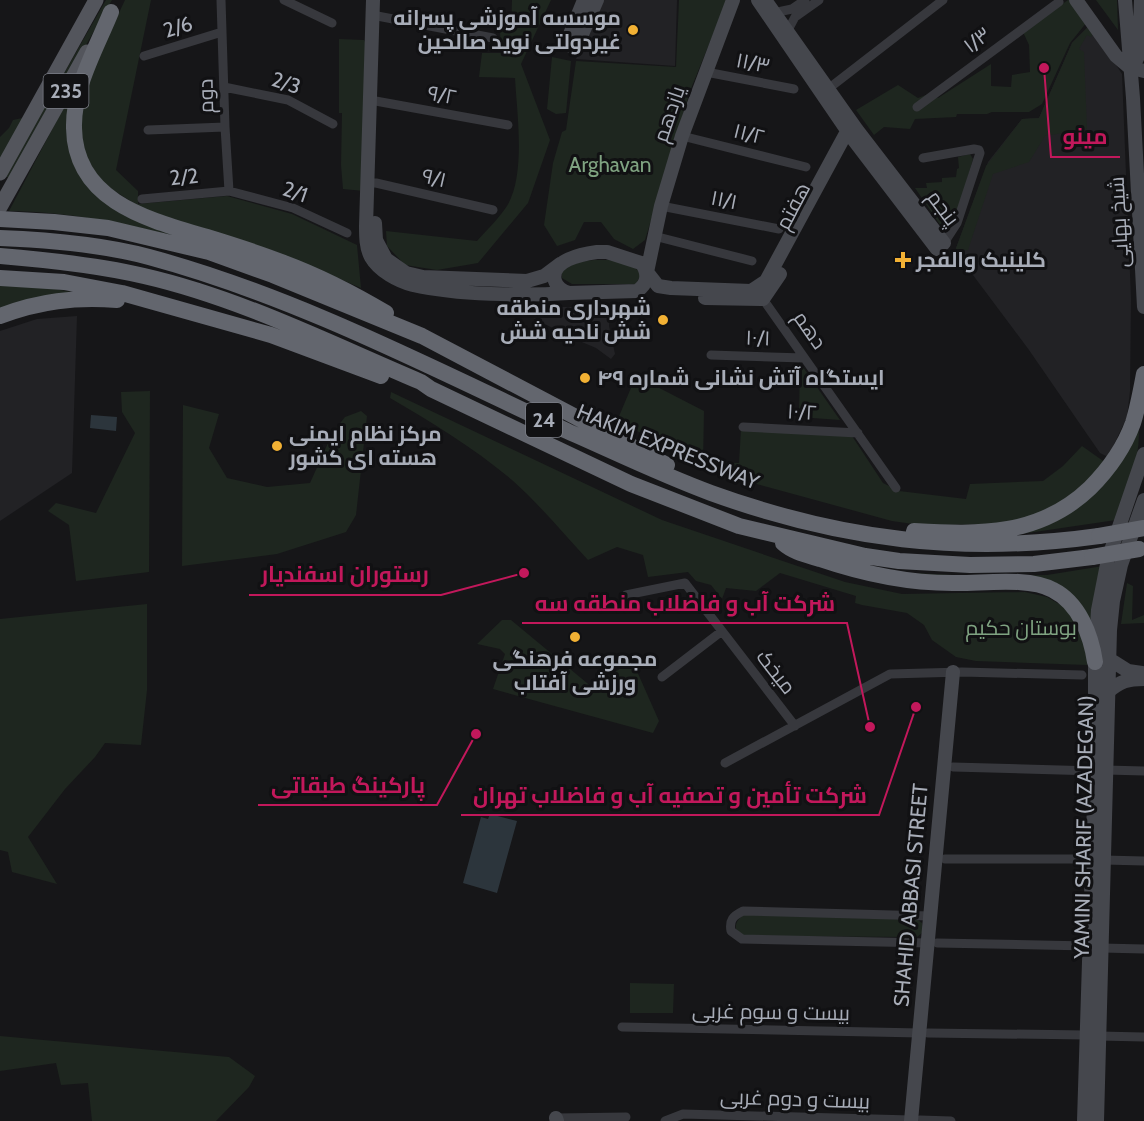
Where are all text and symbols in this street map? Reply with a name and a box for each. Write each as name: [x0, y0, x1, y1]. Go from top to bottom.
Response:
place label: موسسه آموزشی پسرانه غیردولتی نوید صالحین: [393, 5, 621, 55]
street label: 2/6: [160, 10, 195, 43]
street label: ۱/۳: [958, 21, 995, 58]
marker: موسسه آموزشی پسرانه غیردولتی نوید صالحین: [626, 23, 640, 37]
street label: ۱۱/۳: [734, 47, 772, 78]
street label: 2/3: [268, 66, 304, 99]
road number: 235: [44, 74, 88, 108]
street label: دوم: [193, 78, 220, 114]
street label: ۹/۲: [426, 79, 459, 110]
street label: یازدهم: [647, 82, 692, 146]
callout: مینو: [1051, 117, 1120, 157]
street label: ۱۱/۲: [731, 118, 767, 149]
text: مینو: [1063, 123, 1107, 150]
park label: Arghavan: [568, 152, 652, 177]
street label: 2/2: [169, 163, 199, 190]
street label: ۹/۱: [420, 163, 449, 192]
street label: 2/1: [279, 176, 311, 207]
street label: شیخ بهایی: [1104, 176, 1135, 268]
street label: هفتم: [770, 178, 817, 235]
street label: ۱۱/۱: [709, 185, 739, 214]
street label: پنجم: [920, 185, 965, 232]
place label: کلینیک والفجر: [915, 247, 1046, 273]
marker: کلینیک والفجر: [894, 251, 912, 269]
place label: شهرداری منطقه شش ناحیه شش: [497, 295, 651, 344]
street label: دهم: [787, 306, 832, 355]
marker: شهرداری منطقه شش ناحیه شش: [656, 313, 670, 327]
street label: ۱۰/۱: [745, 325, 771, 350]
place label: ایستگاه آتش نشانی شماره ۴۹: [597, 365, 885, 390]
marker: ایستگاه آتش نشانی شماره ۴۹: [578, 371, 592, 385]
street label: ۱۰/۲: [787, 398, 817, 425]
street label: HAKIM EXPRESSWAY: [573, 399, 764, 495]
road number: 24: [526, 403, 562, 437]
place label: مرکز نظام ایمنی هسته ای کشور: [288, 421, 442, 471]
marker: مرکز نظام ایمنی هسته ای کشور: [270, 439, 284, 453]
callout: رستوران اسفندیار: [249, 555, 441, 595]
text: رستوران اسفندیار: [260, 561, 429, 588]
callout: شرکت آب و فاضلاب منطقه سه: [522, 583, 847, 623]
text: شرکت آب و فاضلاب منطقه سه: [535, 590, 835, 617]
park label: بوستان حکیم: [965, 615, 1077, 642]
marker: مجموعه فرهنگی ورزشی آفتاب: [568, 630, 582, 644]
street label: میخک: [751, 644, 801, 699]
place label: مجموعه فرهنگی ورزشی آفتاب: [492, 646, 658, 696]
street label: YAMINI SHARIF (AZADEGAN): [1069, 695, 1098, 960]
callout: پارکینگ طبقاتی: [258, 765, 437, 805]
text: پارکینگ طبقاتی: [271, 772, 425, 801]
callout: شركت تأمين و تصفيه آب و فاضلاب تهران: [461, 775, 879, 815]
text: شركت تأمين و تصفيه آب و فاضلاب تهران: [473, 781, 867, 809]
street label: SHAHID ABBASI STREET: [888, 782, 933, 1008]
street label: بیست و سوم غربی: [692, 998, 850, 1027]
street label: بیست و دوم غربی: [719, 1083, 871, 1116]

